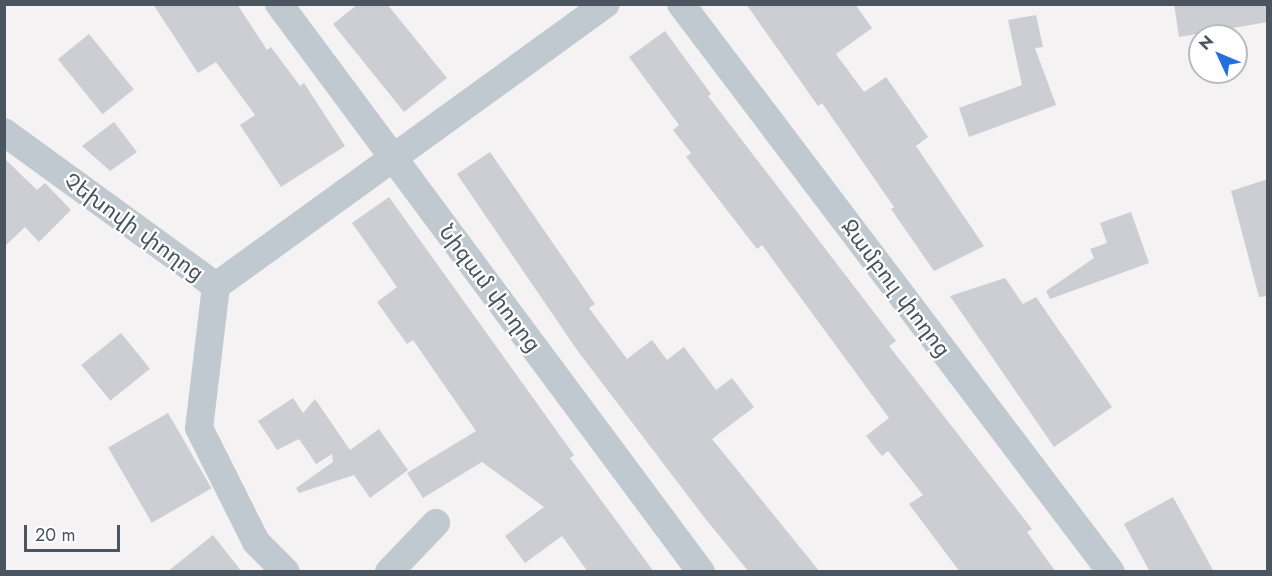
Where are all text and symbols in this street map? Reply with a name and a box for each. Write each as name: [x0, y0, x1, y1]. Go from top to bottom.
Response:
north arrow: [1188, 24, 1248, 84]
text: N: [1193, 30, 1219, 55]
street label: Չեխովի փողոց: [59, 167, 209, 287]
street label: Ջամբուլ փողոց: [836, 214, 956, 362]
street label: Նիզամ փողոց: [433, 219, 547, 357]
scale bar: [27, 513, 123, 551]
text: 20 m: [35, 522, 75, 548]

